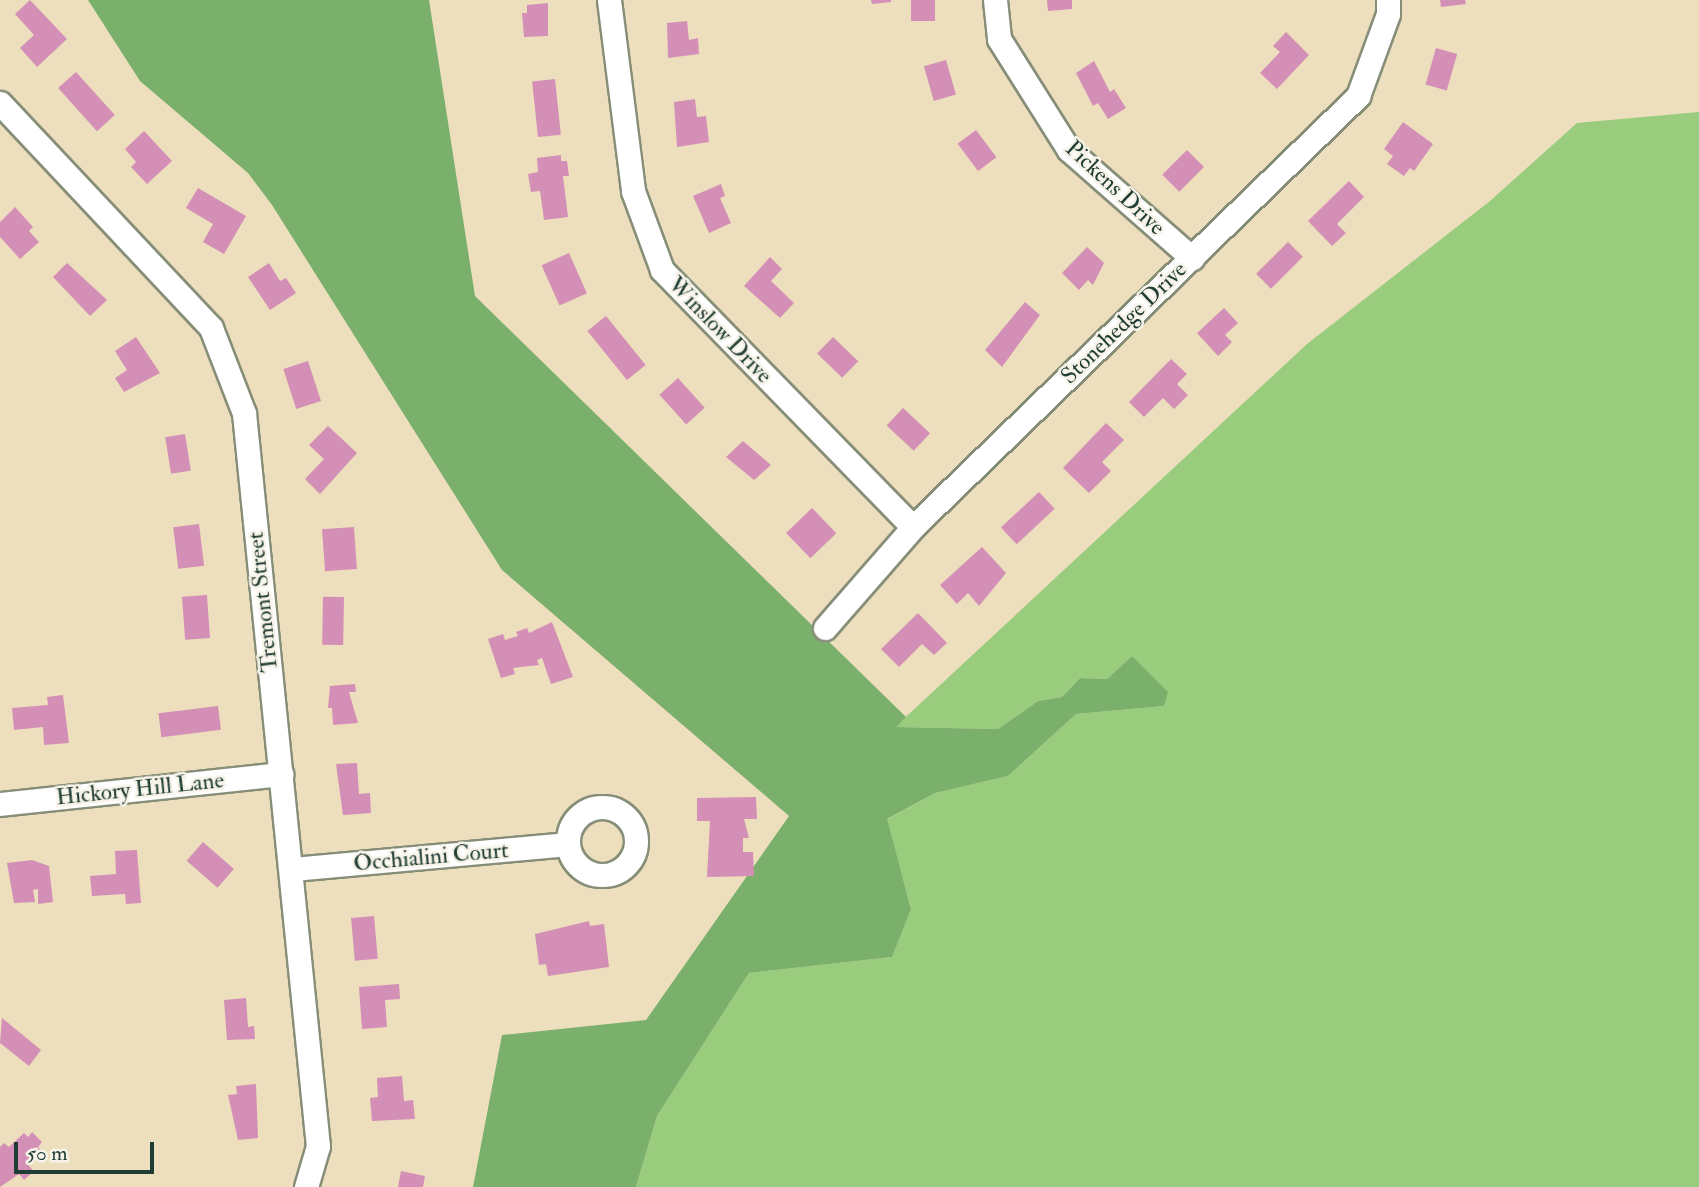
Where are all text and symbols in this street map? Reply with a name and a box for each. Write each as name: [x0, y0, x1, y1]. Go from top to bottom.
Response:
street label: Pickens Drive: [1059, 135, 1171, 241]
street label: Stonehedge Drive: [1055, 256, 1193, 390]
street label: Winslow Drive: [662, 271, 778, 389]
street label: Tremont Street: [242, 530, 284, 674]
street label: Hickory Hill Lane: [55, 766, 225, 812]
street label: Occhialini Court: [352, 836, 510, 878]
scale bar: [18, 1128, 158, 1172]
text: 50 m: [27, 1140, 68, 1167]

